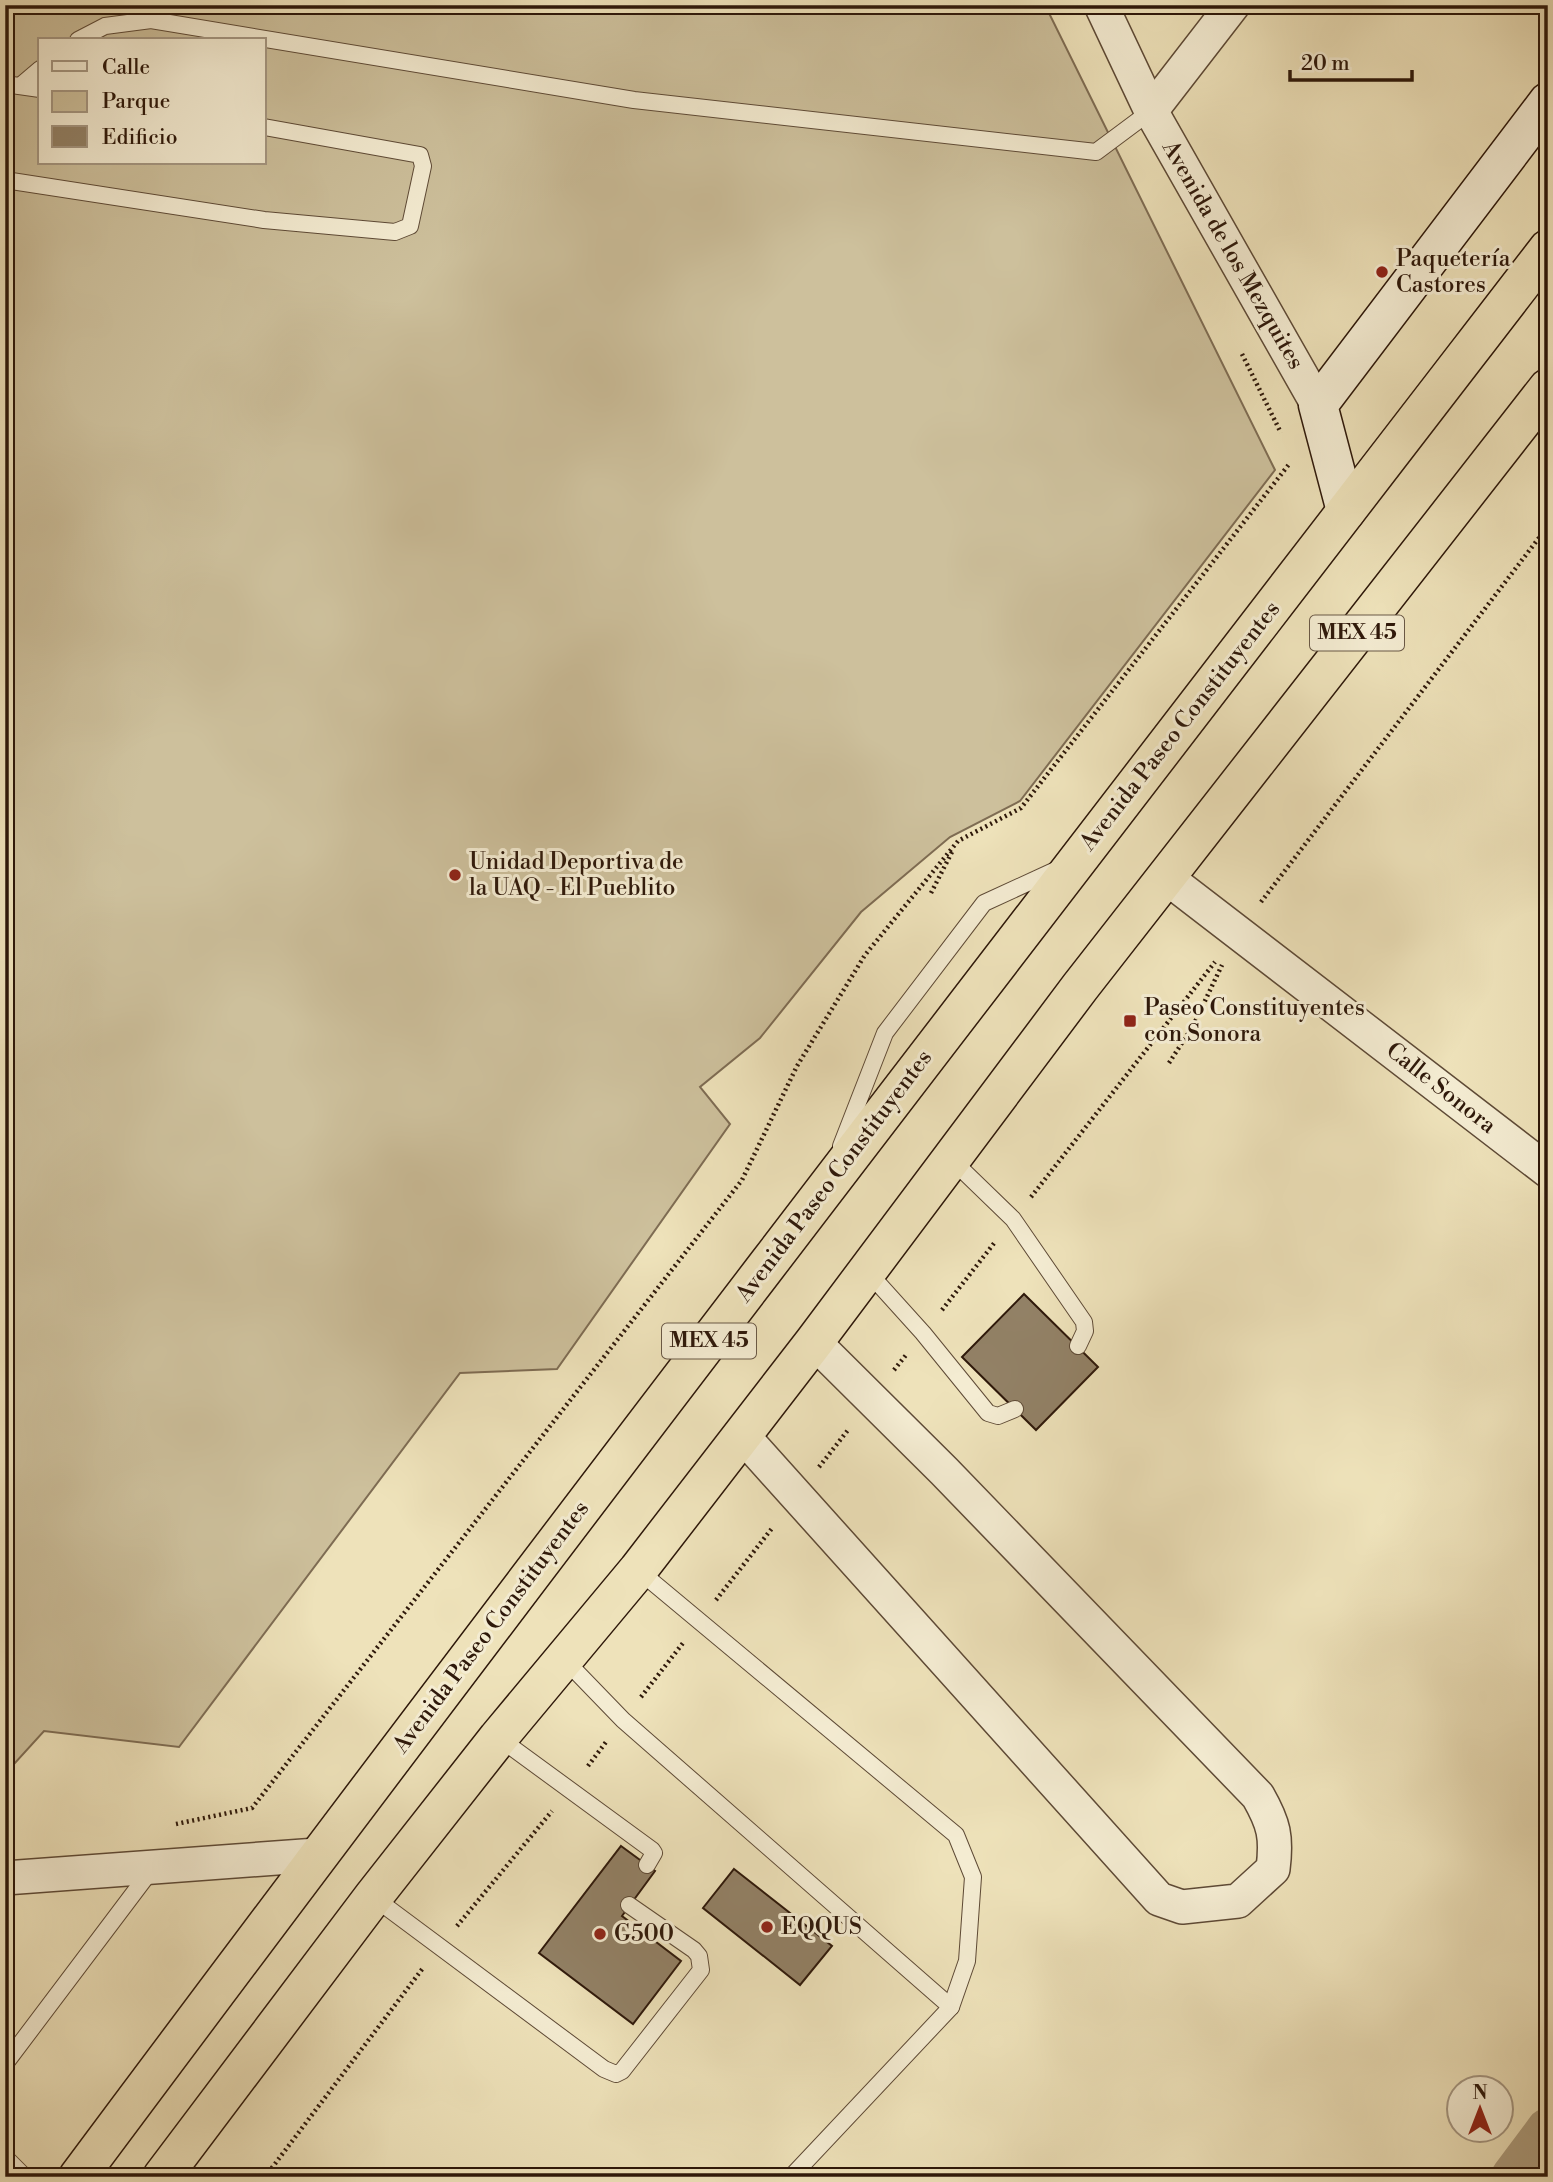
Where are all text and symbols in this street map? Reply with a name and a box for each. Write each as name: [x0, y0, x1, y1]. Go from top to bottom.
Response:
legend: [38, 38, 266, 164]
scale bar: [1290, 38, 1413, 82]
text: 20 m: [1301, 51, 1350, 77]
text: Calle: [102, 55, 150, 81]
text: Parque: [102, 89, 170, 115]
text: Edificio: [102, 125, 178, 151]
street label: Avenida de los Mezquites: [1156, 135, 1310, 374]
place label: Paquetería Castores: [1396, 245, 1511, 299]
marker: Paquetería Castores: [1374, 264, 1390, 280]
street label: Avenida Paseo Constituyentes: [1073, 596, 1286, 857]
road number: MEX 45: [1310, 616, 1404, 650]
place label: Unidad Deportiva de la UAQ - El Pueblito: [469, 848, 684, 902]
marker: Unidad Deportiva de la UAQ - El Pueblito: [447, 867, 463, 883]
place label: Paseo Constituyentes con Sonora: [1144, 994, 1365, 1048]
marker: Paseo Constituyentes con Sonora: [1122, 1013, 1138, 1029]
street label: Calle Sonora: [1381, 1036, 1502, 1140]
street label: Avenida Paseo Constituyentes: [729, 1044, 938, 1309]
road number: MEX 45: [662, 1324, 756, 1358]
street label: Avenida Paseo Constituyentes: [386, 1495, 595, 1760]
place label: EQQUS: [781, 1913, 862, 1941]
marker: EQQUS: [759, 1919, 775, 1935]
place label: G500: [614, 1920, 674, 1948]
marker: G500: [592, 1926, 608, 1942]
north arrow: [1444, 2074, 1514, 2144]
text: N: [1472, 2081, 1488, 2105]

